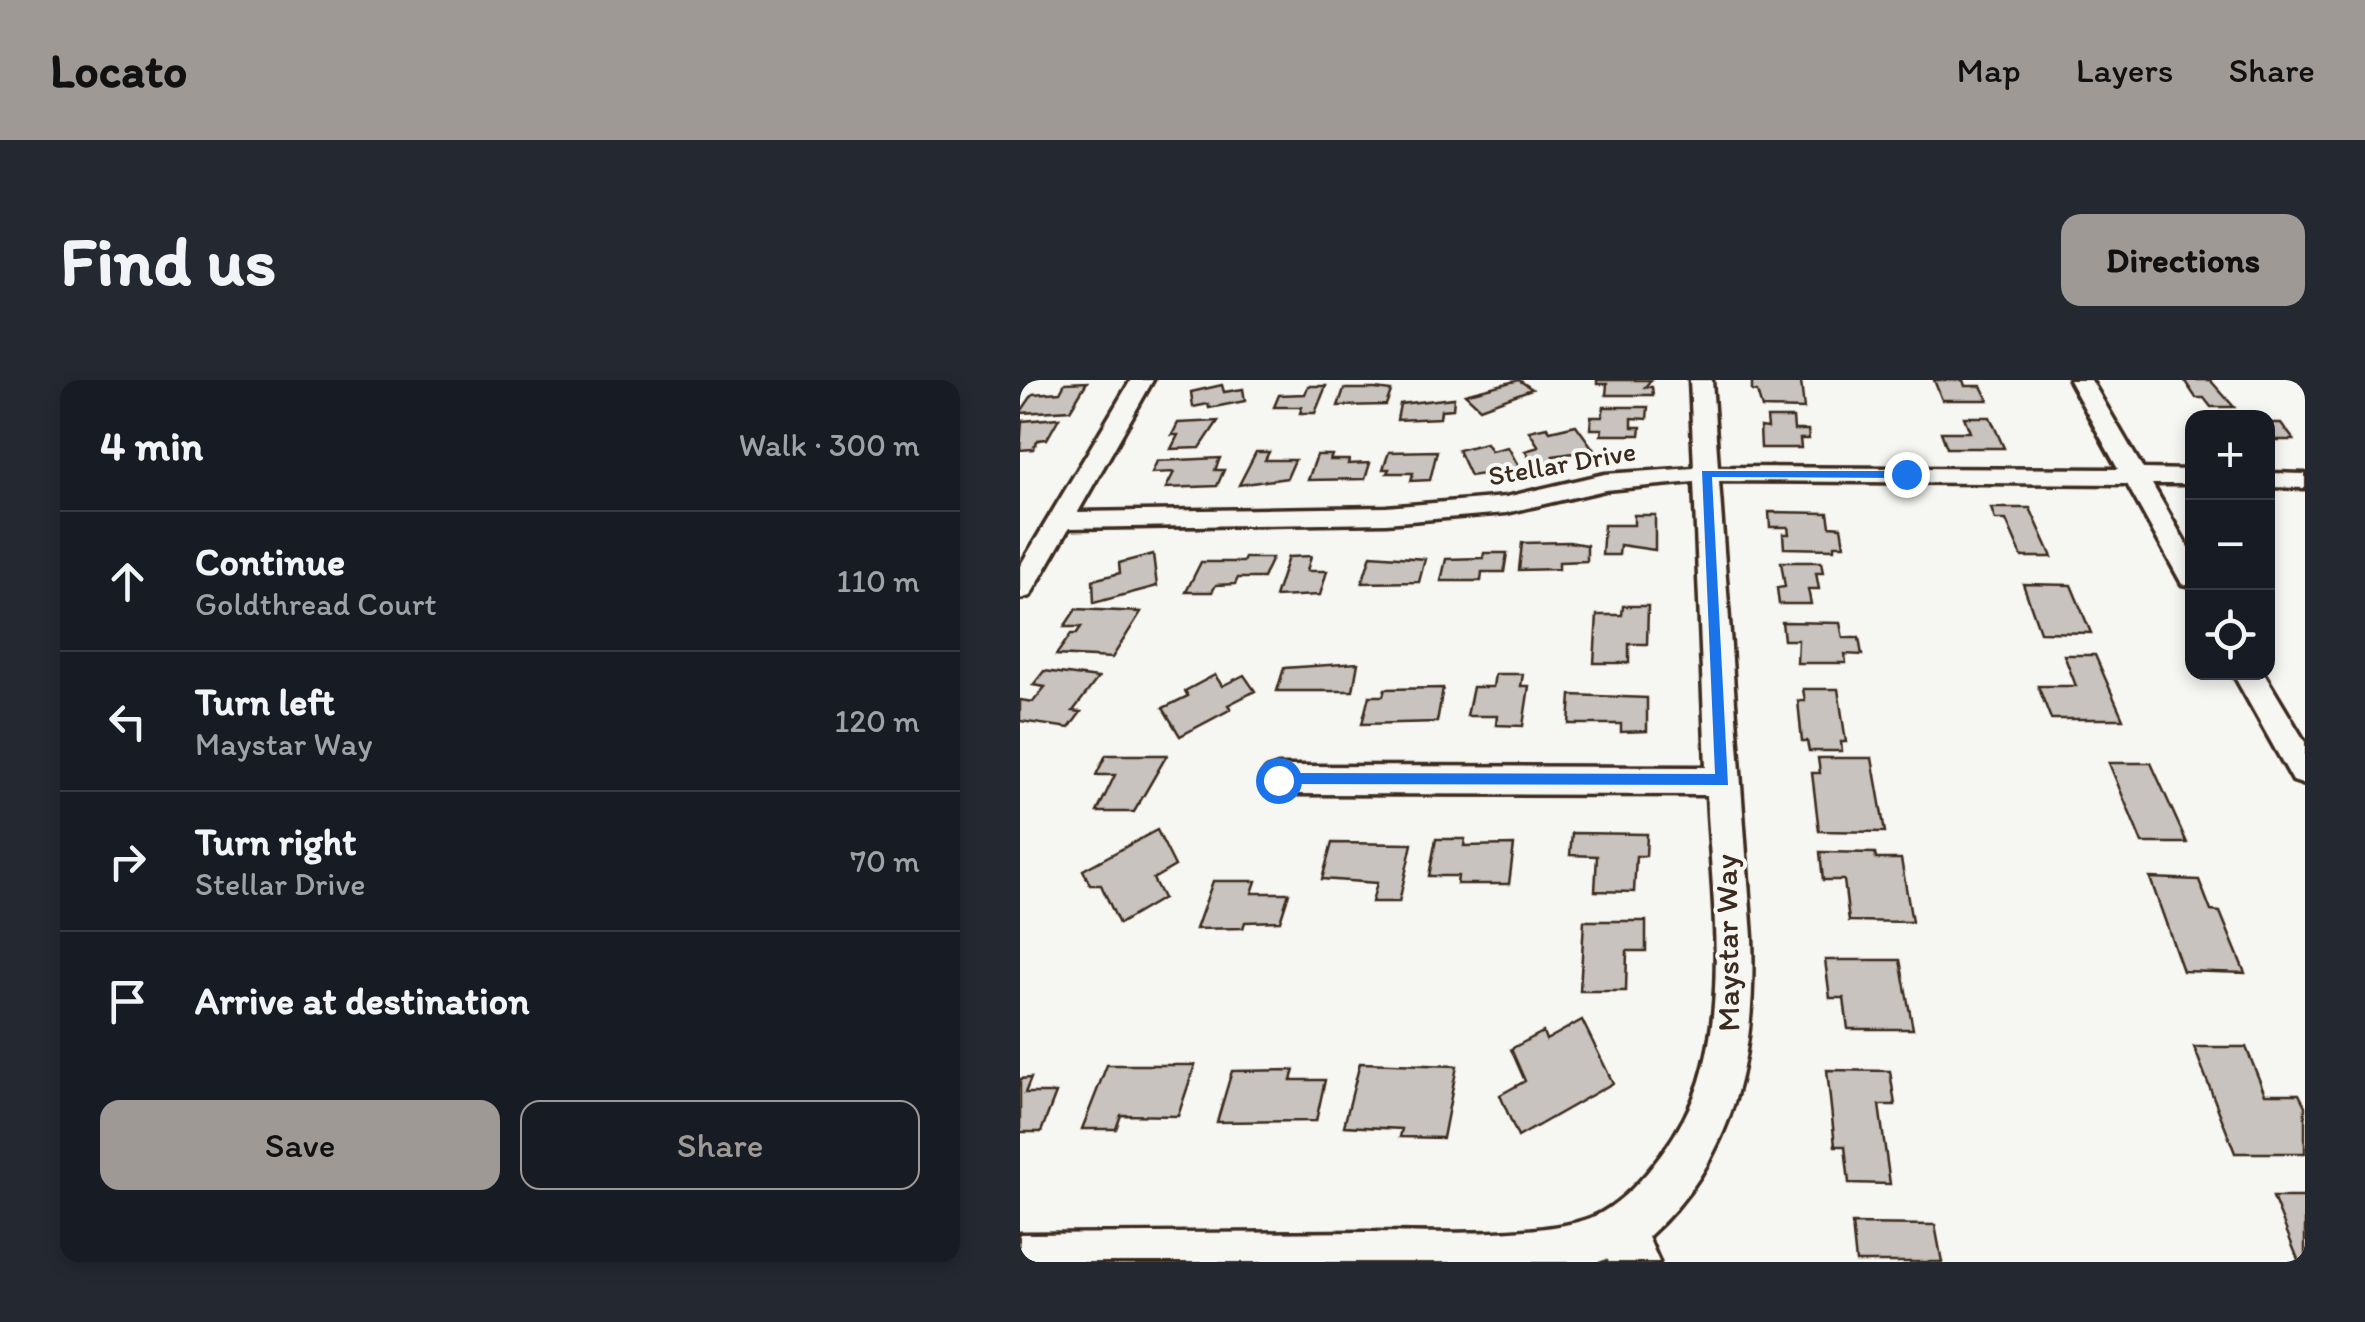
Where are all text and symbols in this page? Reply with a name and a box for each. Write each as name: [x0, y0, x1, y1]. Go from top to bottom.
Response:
text: Locato: [50, 41, 187, 99]
text: Map: [1957, 49, 2021, 91]
text: Layers: [2076, 49, 2173, 91]
text: Share: [2228, 49, 2315, 91]
button: Directions: [2061, 214, 2305, 306]
text: Find us: [60, 218, 276, 303]
map controls: [2185, 410, 2275, 680]
button: +: [2185, 410, 2275, 500]
text: 4 min: [100, 420, 203, 471]
text: Walk · 300 m: [739, 426, 920, 464]
street label: Stellar Drive: [1486, 433, 1638, 493]
route end: [1884, 452, 1930, 498]
button: −: [2185, 500, 2275, 590]
text: Continue: [195, 539, 345, 585]
icon: ahead: [100, 554, 155, 609]
text: 110 m: [836, 562, 920, 600]
text: Goldthread Court: [195, 585, 436, 623]
button: locate: [2185, 590, 2275, 680]
text: Turn left: [195, 679, 335, 725]
icon: left: [100, 694, 155, 749]
text: 120 m: [834, 702, 920, 740]
text: Maystar Way: [195, 725, 372, 763]
route start: [1256, 758, 1302, 804]
text: Turn right: [195, 819, 357, 865]
icon: right: [100, 834, 155, 889]
text: 70 m: [850, 842, 920, 880]
street label: Maystar Way: [1706, 854, 1748, 1032]
text: Stellar Drive: [195, 865, 366, 903]
icon: arrive: [100, 974, 155, 1029]
text: Arrive at destination: [195, 978, 530, 1024]
button: Save: [100, 1100, 500, 1190]
button: Share: [520, 1100, 920, 1190]

